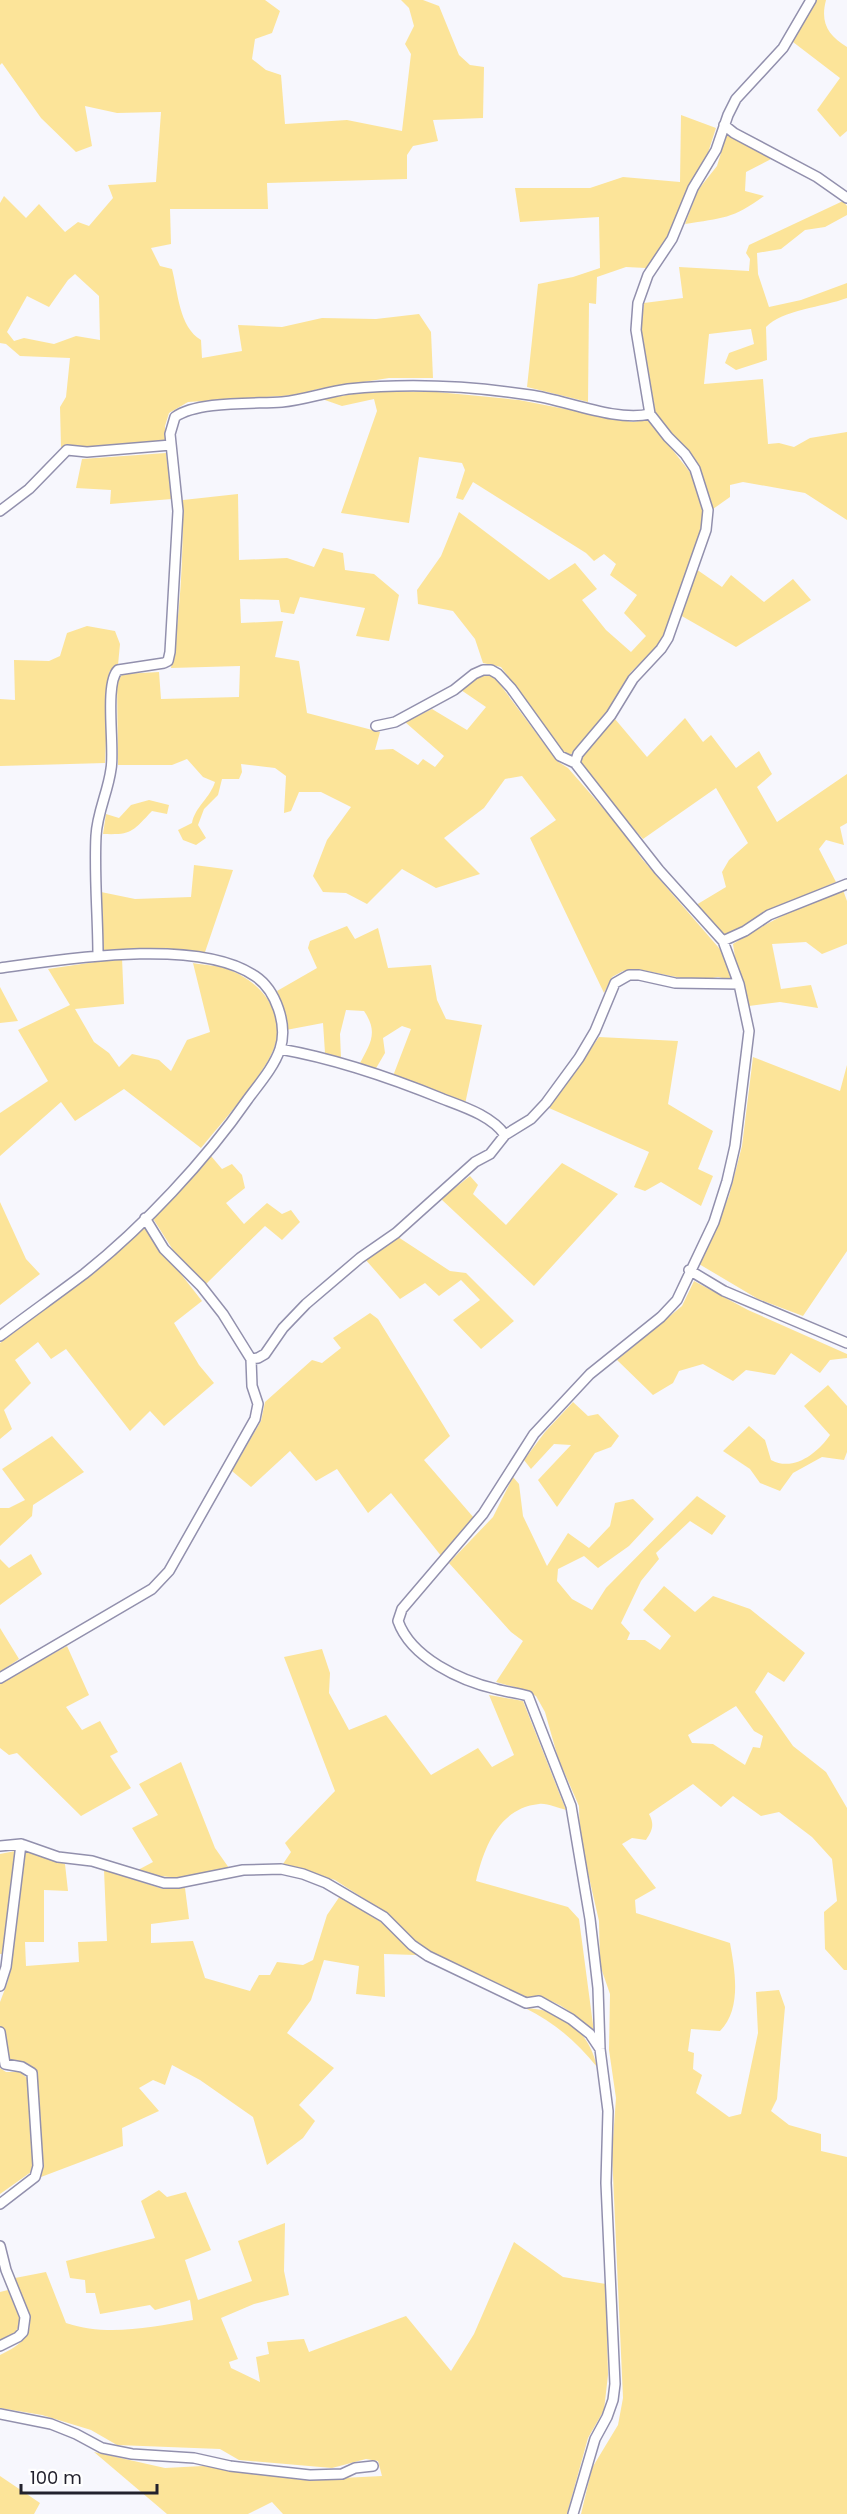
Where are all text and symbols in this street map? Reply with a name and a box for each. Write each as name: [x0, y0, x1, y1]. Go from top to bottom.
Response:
scale bar: [21, 2457, 158, 2495]
text: 100 m: [30, 2465, 82, 2490]

